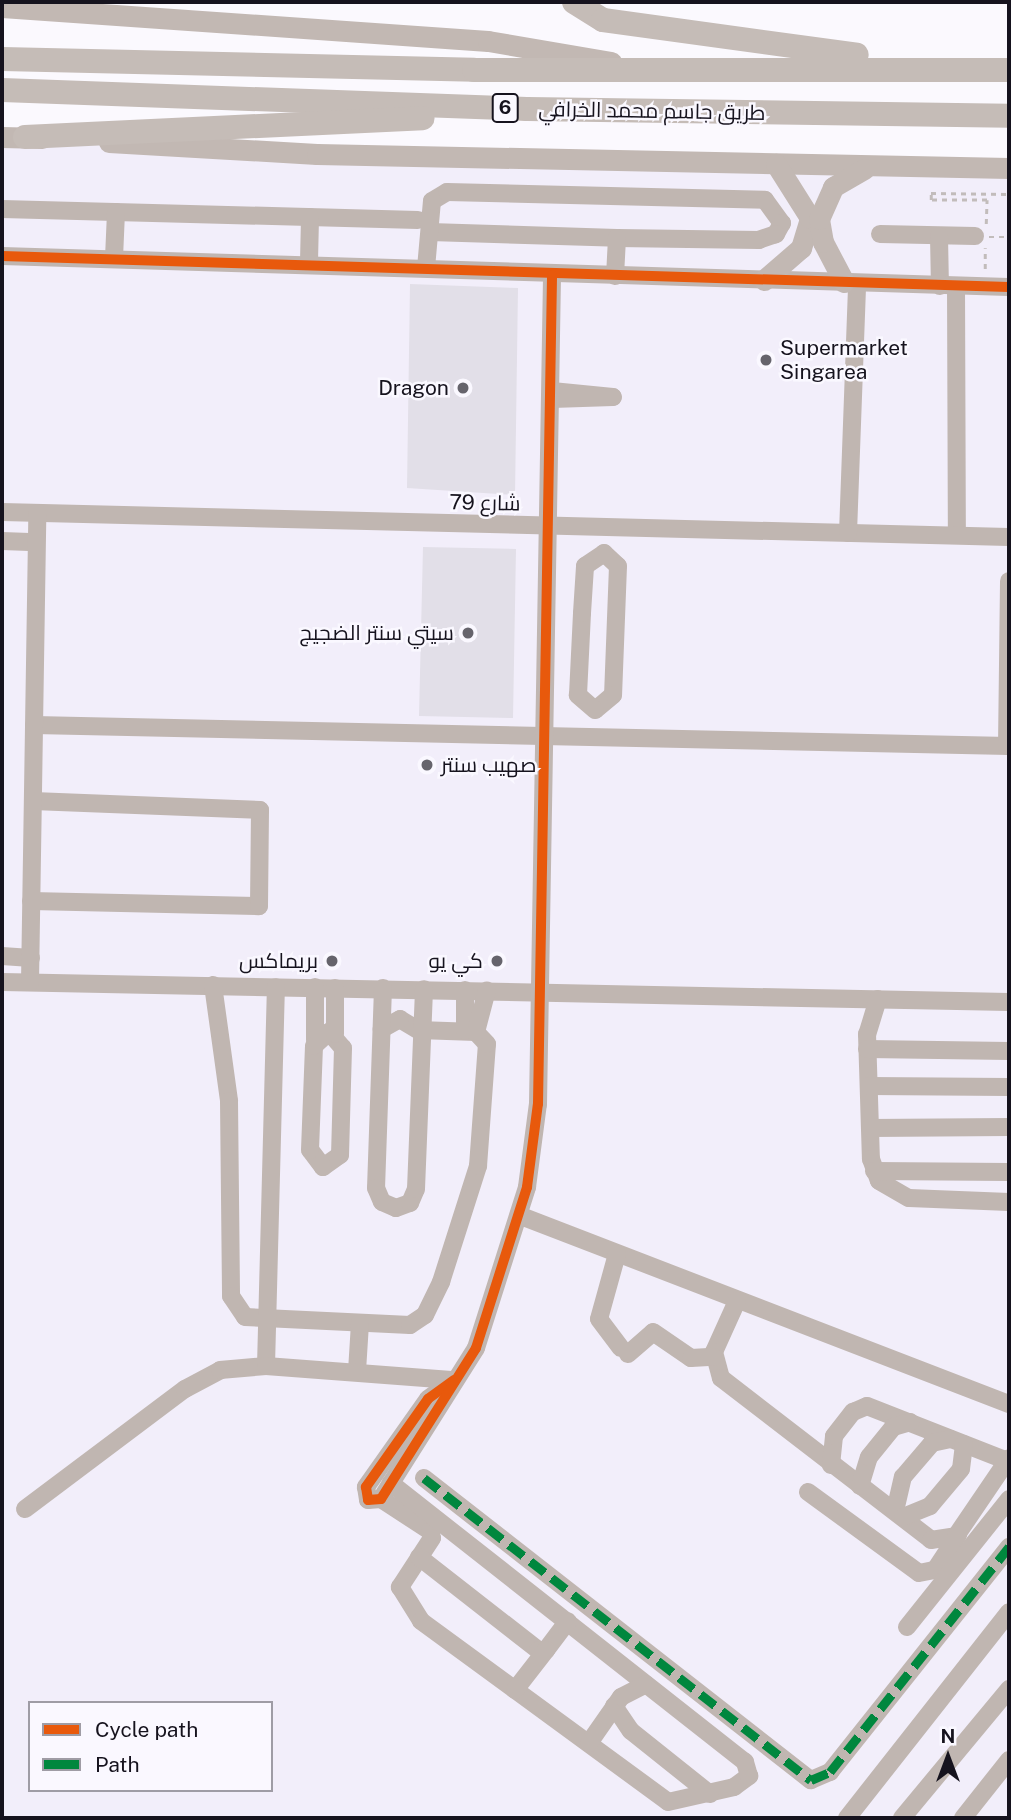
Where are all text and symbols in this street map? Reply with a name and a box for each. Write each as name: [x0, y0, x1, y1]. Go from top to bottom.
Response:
road number: 6: [491, 92, 519, 124]
street label: طريق جاسم محمد الخرافي: [538, 96, 766, 126]
place label: Supermarket Singarea: [780, 335, 908, 385]
marker: Supermarket Singarea: [758, 352, 774, 368]
place label: Dragon: [378, 375, 449, 401]
marker: Dragon: [455, 380, 471, 396]
street label: شارع 79: [449, 490, 521, 516]
place label: سيتي سنتر الضجيج: [300, 620, 454, 646]
marker: سيتي سنتر الضجيج: [460, 625, 476, 641]
place label: صهيب سنتر: [441, 752, 537, 778]
marker: صهيب سنتر: [419, 757, 435, 773]
place label: بريماكس: [239, 948, 318, 974]
place label: كي يو: [428, 948, 483, 974]
marker: بريماكس: [324, 953, 340, 969]
marker: كي يو: [489, 953, 505, 969]
legend: [28, 1701, 273, 1792]
text: Cycle path: [95, 1717, 198, 1742]
north arrow: [913, 1722, 983, 1792]
text: N: [941, 1725, 955, 1747]
text: Path: [95, 1752, 140, 1777]

